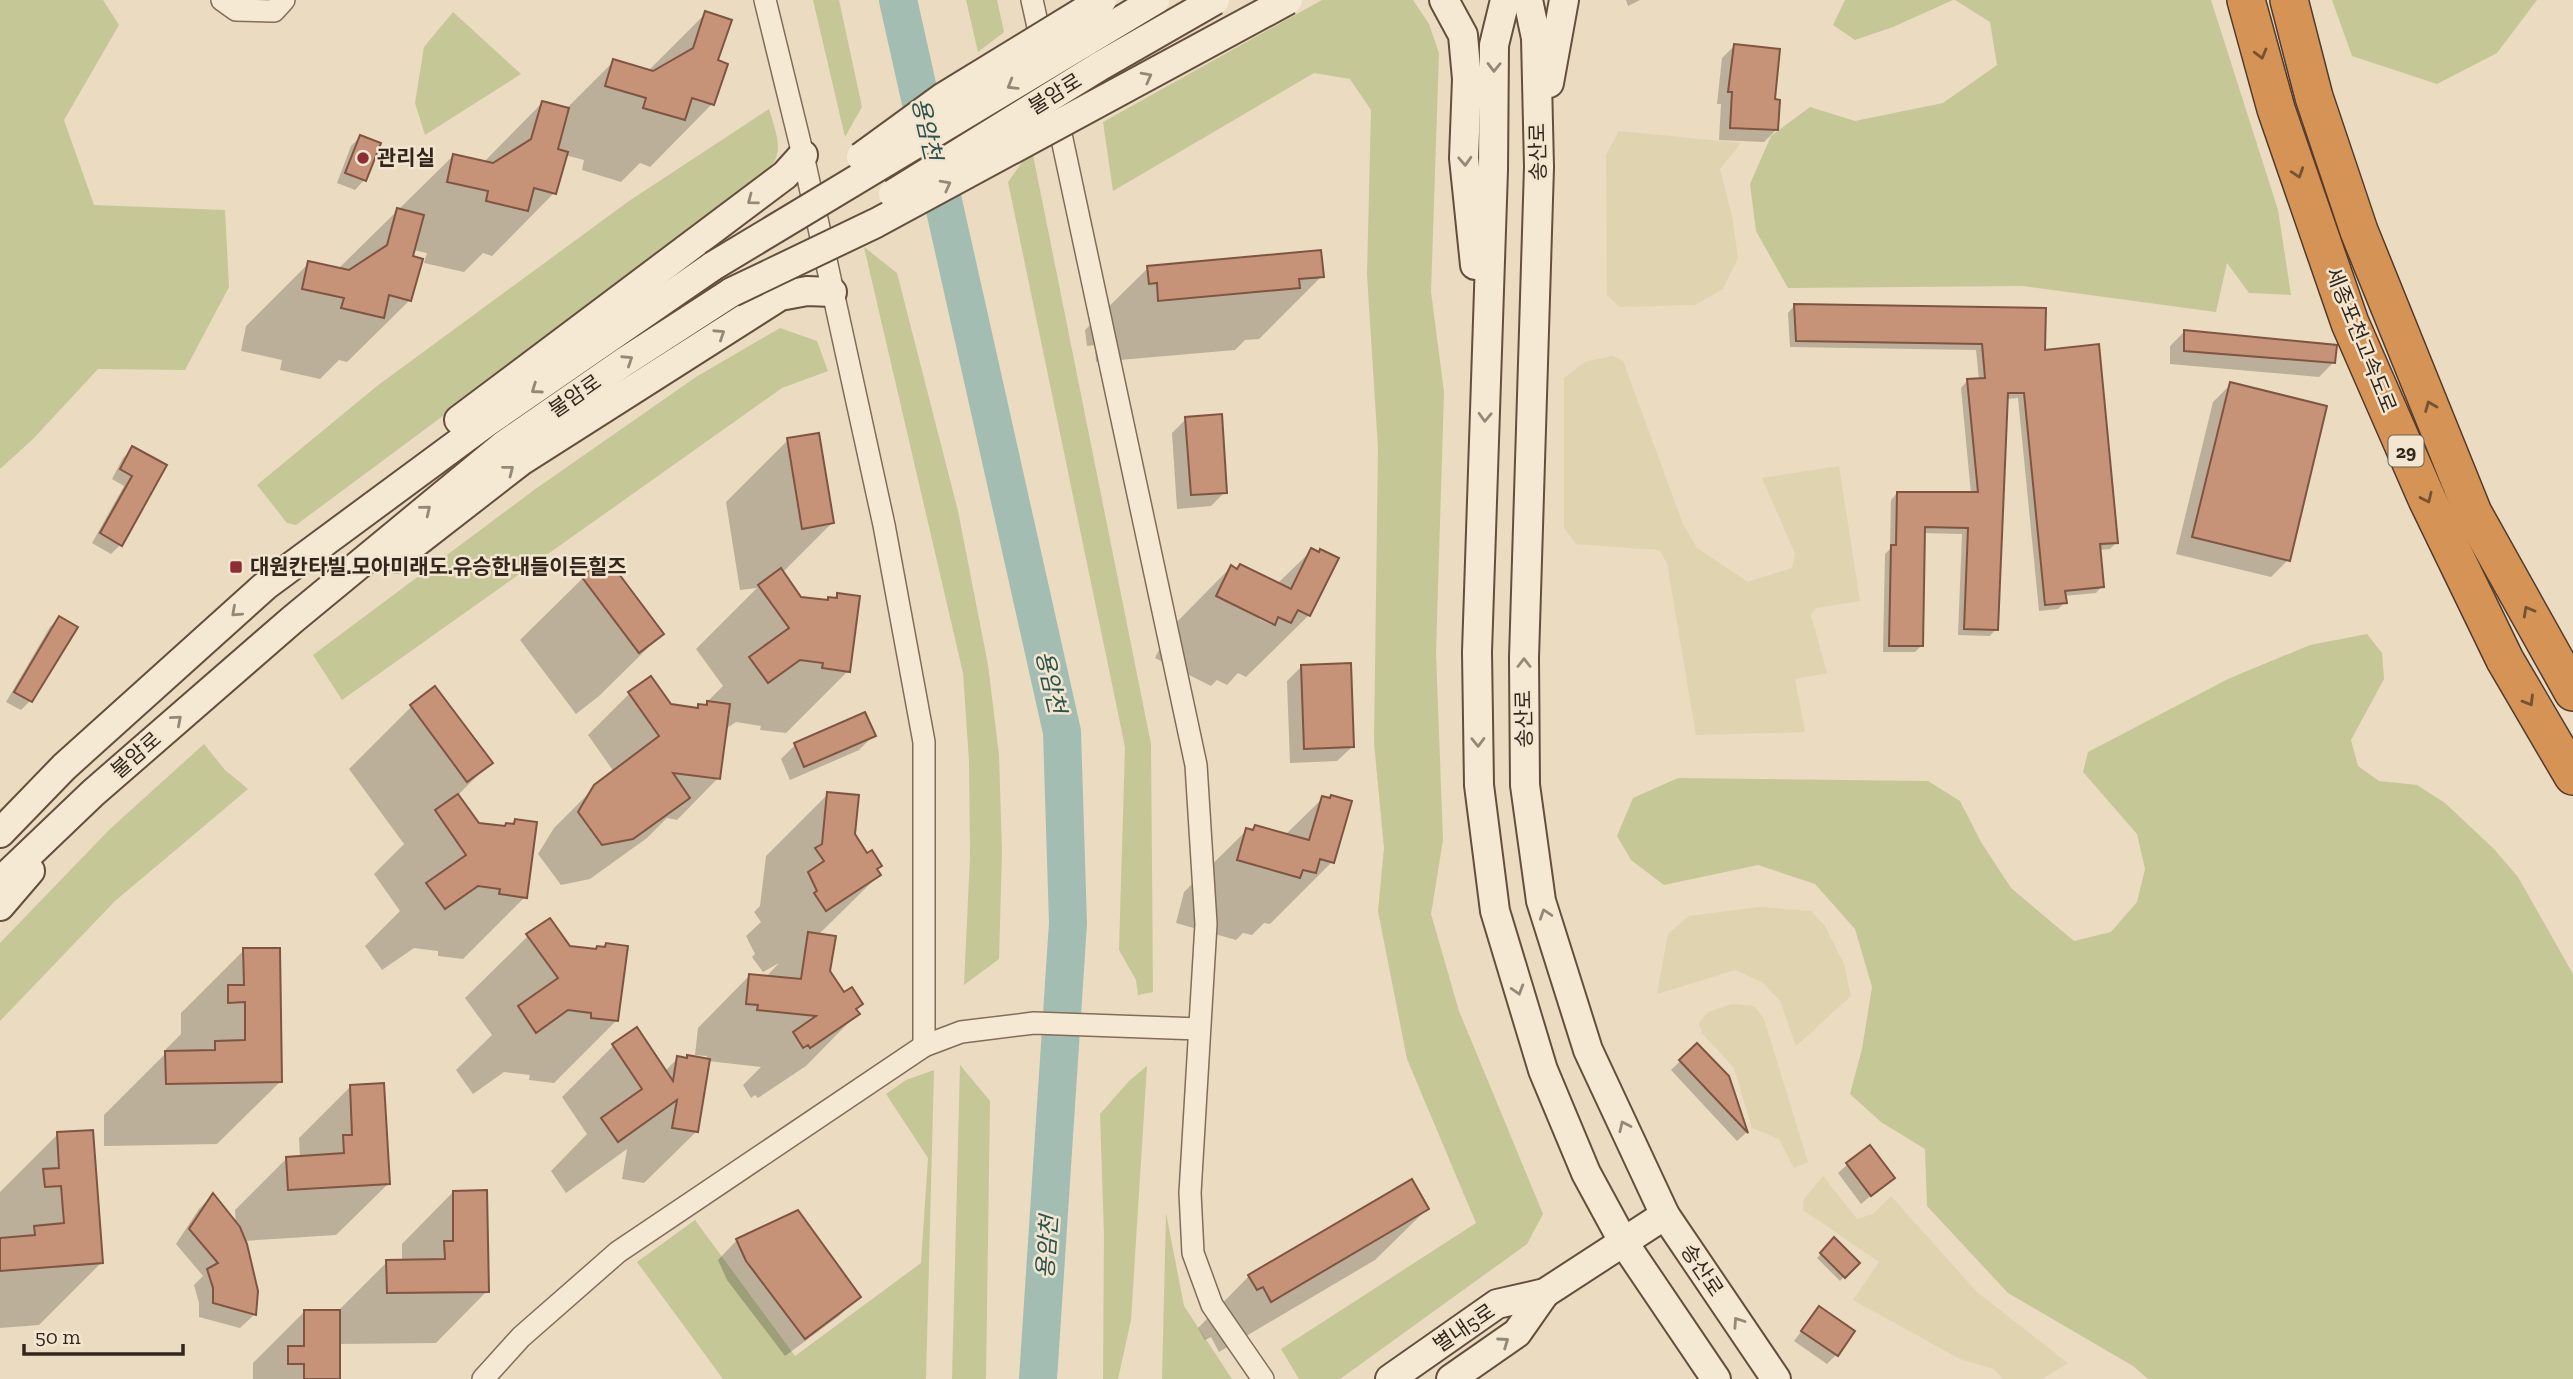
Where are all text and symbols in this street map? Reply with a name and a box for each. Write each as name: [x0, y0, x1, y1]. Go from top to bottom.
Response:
one-way arrow: [2253, 48, 2267, 60]
one-way arrow: [1486, 62, 1502, 73]
street label: 불암로: [1024, 68, 1086, 120]
one-way arrow: [1139, 71, 1152, 85]
one-way arrow: [1006, 76, 1019, 89]
water label: 용암천: [906, 95, 948, 166]
street label: 송산로: [1524, 123, 1551, 181]
place label: 관리실: [377, 145, 435, 170]
marker: 관리실: [355, 150, 371, 166]
one-way arrow: [1458, 156, 1473, 167]
one-way arrow: [2290, 167, 2304, 179]
one-way arrow: [939, 180, 952, 193]
one-way arrow: [747, 191, 759, 204]
street label: 세종포천고속도로: [2321, 263, 2402, 416]
one-way arrow: [713, 329, 726, 342]
one-way arrow: [620, 356, 633, 368]
street label: 불암로: [544, 369, 606, 422]
one-way arrow: [531, 381, 544, 393]
one-way arrow: [2424, 401, 2438, 413]
one-way arrow: [1477, 412, 1492, 423]
road number: 29: [2388, 436, 2424, 466]
one-way arrow: [501, 466, 513, 479]
one-way arrow: [2419, 491, 2433, 503]
one-way arrow: [417, 506, 430, 518]
place label: 대원칸타빌.모아미래도.유승한내들이든힐즈: [250, 554, 627, 579]
marker: 대원칸타빌.모아미래도.유승한내들이든힐즈: [228, 559, 244, 575]
one-way arrow: [231, 604, 244, 616]
one-way arrow: [2523, 606, 2536, 618]
water label: 용암천: [1030, 648, 1072, 719]
one-way arrow: [1516, 658, 1532, 668]
street label: 송산로: [1510, 690, 1537, 748]
one-way arrow: [2521, 694, 2534, 707]
one-way arrow: [169, 716, 182, 728]
street label: 불암로: [106, 726, 166, 783]
one-way arrow: [1471, 737, 1486, 748]
one-way arrow: [1539, 908, 1553, 920]
one-way arrow: [1510, 983, 1525, 995]
one-way arrow: [1618, 1121, 1632, 1134]
water label: 용암천: [1031, 1212, 1063, 1280]
street label: 송산로: [1676, 1239, 1729, 1301]
street label: 별내5로: [1428, 1298, 1499, 1357]
scale bar: [24, 1312, 184, 1356]
one-way arrow: [1733, 1317, 1746, 1330]
text: 50 m: [35, 1324, 81, 1349]
one-way arrow: [1496, 1338, 1509, 1350]

